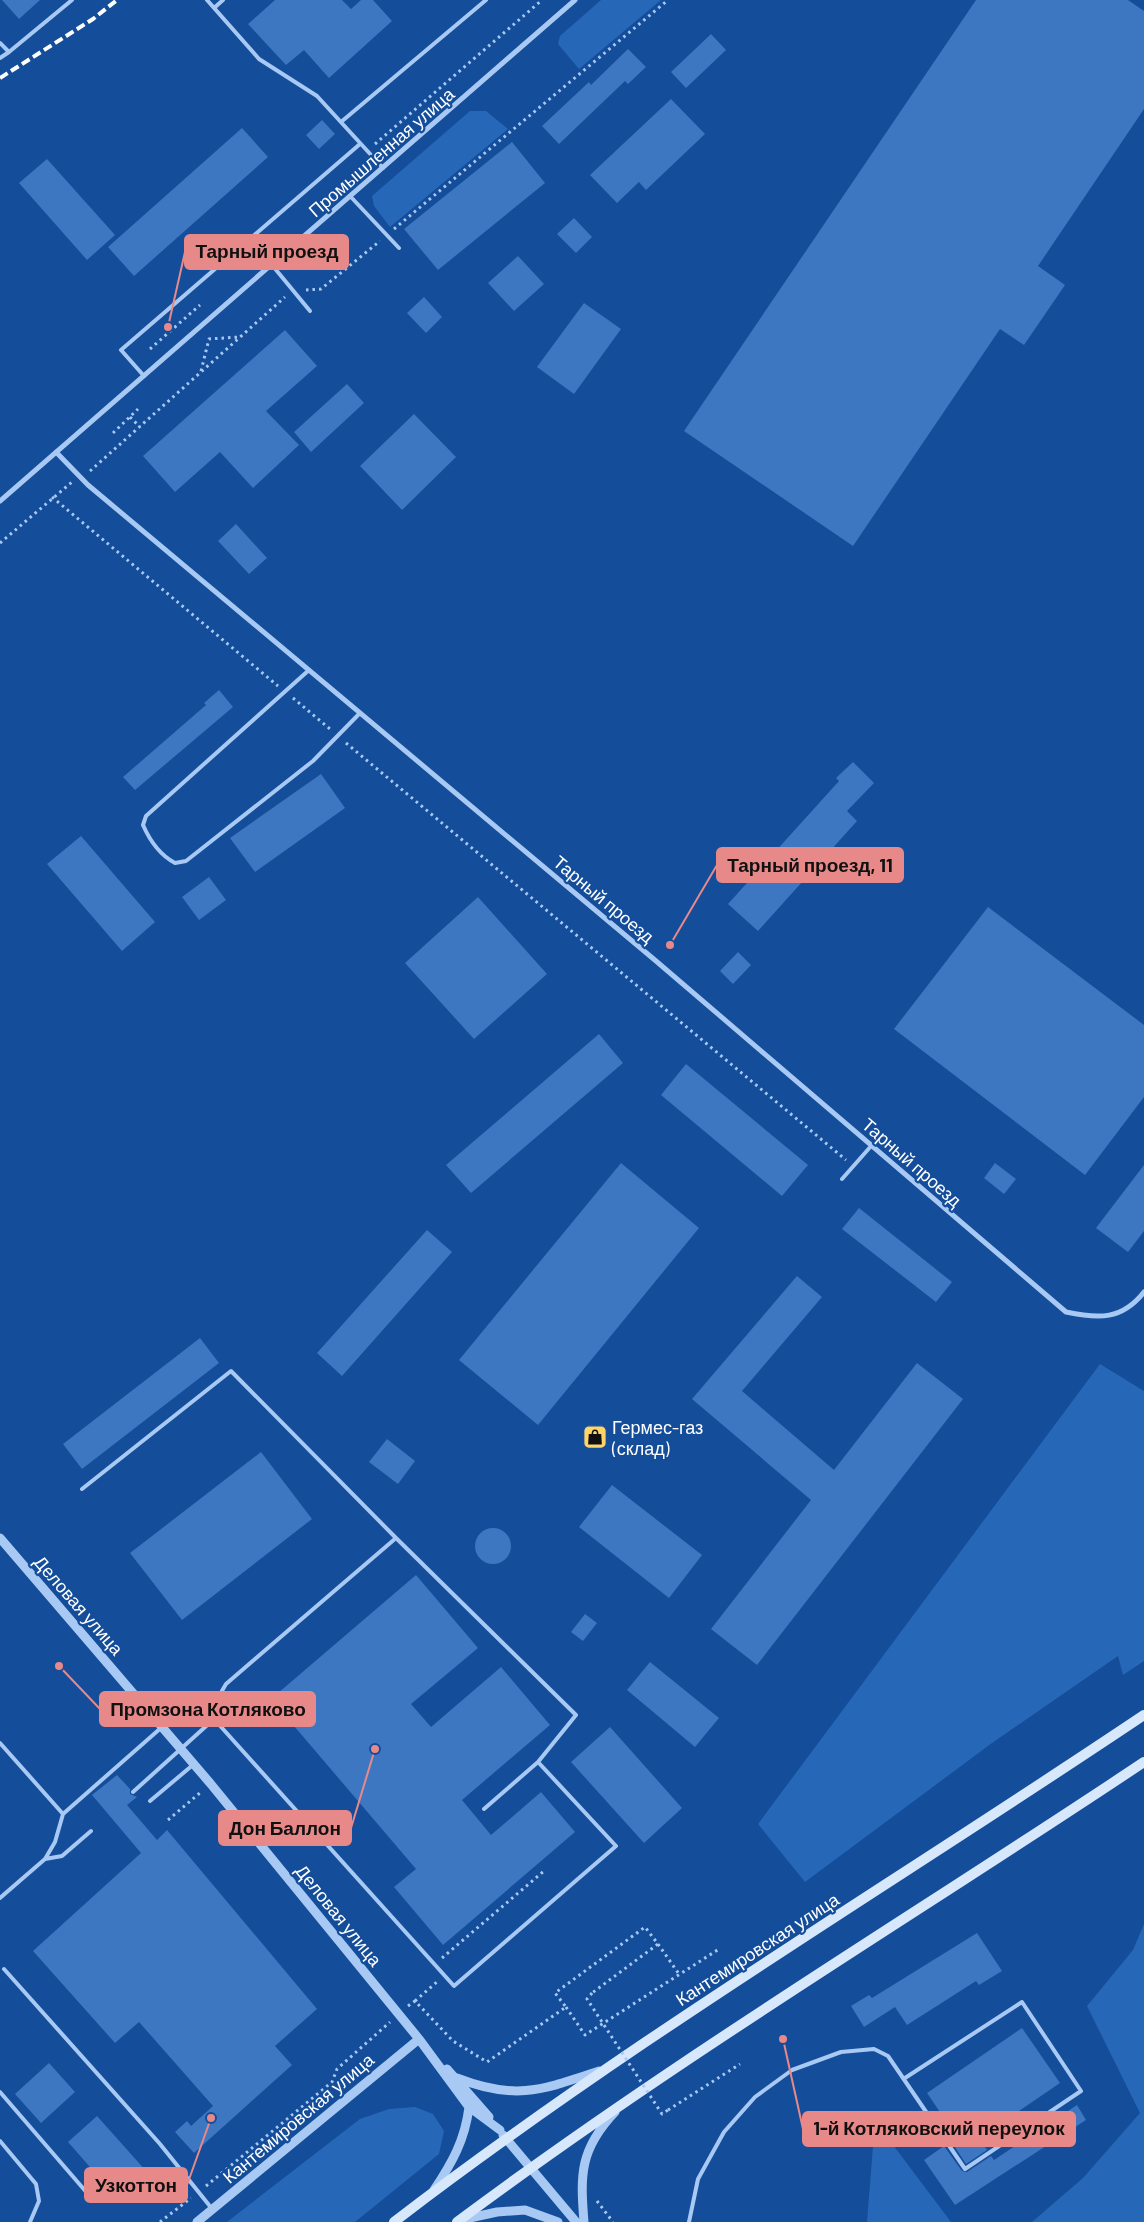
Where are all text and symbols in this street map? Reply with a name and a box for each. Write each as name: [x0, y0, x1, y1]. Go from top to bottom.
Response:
street label: Промышленная улица: [304, 82, 459, 221]
callout: Тарный проезд: [185, 235, 348, 269]
text: Тарный проезд: [195, 239, 339, 262]
callout: Тарный проезд, 11: [717, 848, 903, 882]
street label: Тарный проезд: [549, 851, 659, 948]
text: Тарный проезд, 11: [727, 853, 893, 876]
street label: Тарный проезд: [858, 1113, 967, 1211]
place label: Гермес-газ (склад): [611, 1416, 703, 1459]
shop icon: Гермес-газ (склад): [582, 1424, 608, 1450]
street label: Деловая улица: [30, 1551, 129, 1660]
callout: Промзона Котляково: [100, 1692, 315, 1726]
text: Промзона Котляково: [110, 1697, 306, 1720]
callout: Дон Баллон: [219, 1811, 351, 1845]
text: Дон Баллон: [229, 1816, 341, 1839]
street label: Деловая улица: [291, 1860, 387, 1971]
street label: Кантемировская улица: [671, 1887, 844, 2010]
street label: Кантемировская улица: [218, 2048, 379, 2188]
callout: 1-й Котляковский переулок: [803, 2112, 1075, 2146]
text: 1-й Котляковский переулок: [813, 2116, 1065, 2139]
callout: Узкоттон: [85, 2168, 187, 2202]
text: Узкоттон: [95, 2173, 177, 2196]

